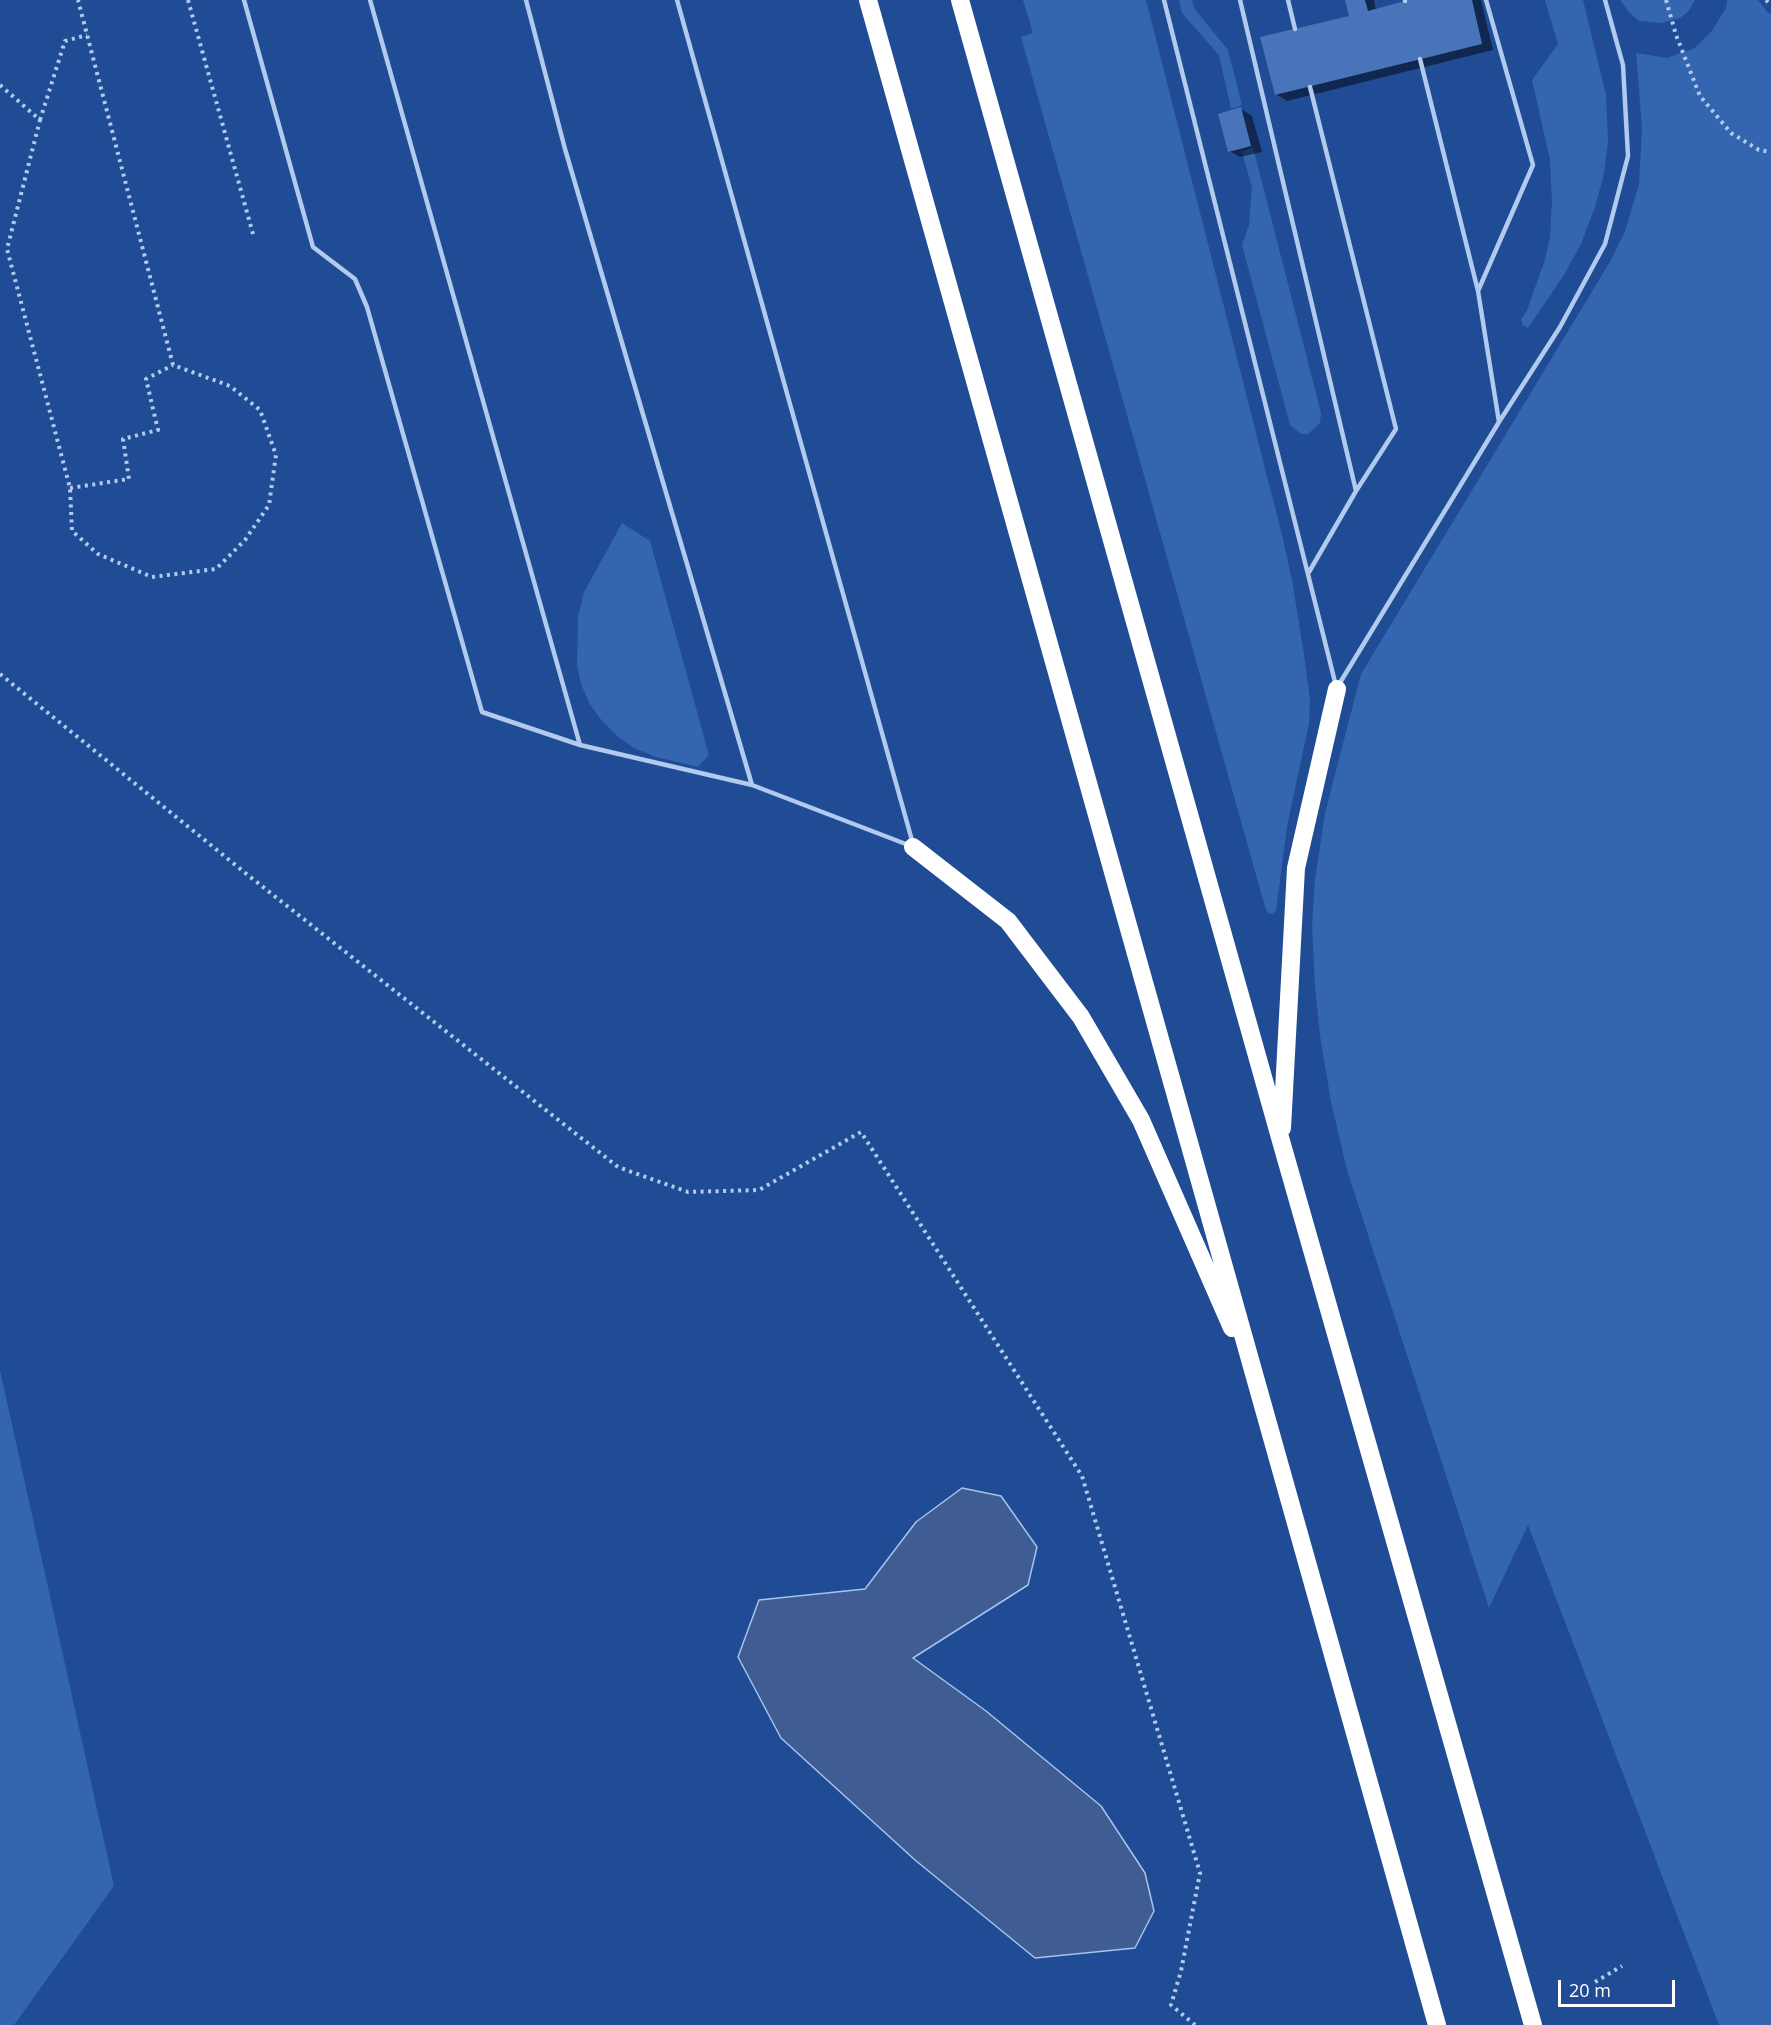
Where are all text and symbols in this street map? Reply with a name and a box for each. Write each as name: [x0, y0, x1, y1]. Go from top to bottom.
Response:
scale bar: [1561, 1968, 1678, 2006]
text: 20 m: [1569, 1978, 1611, 2002]

